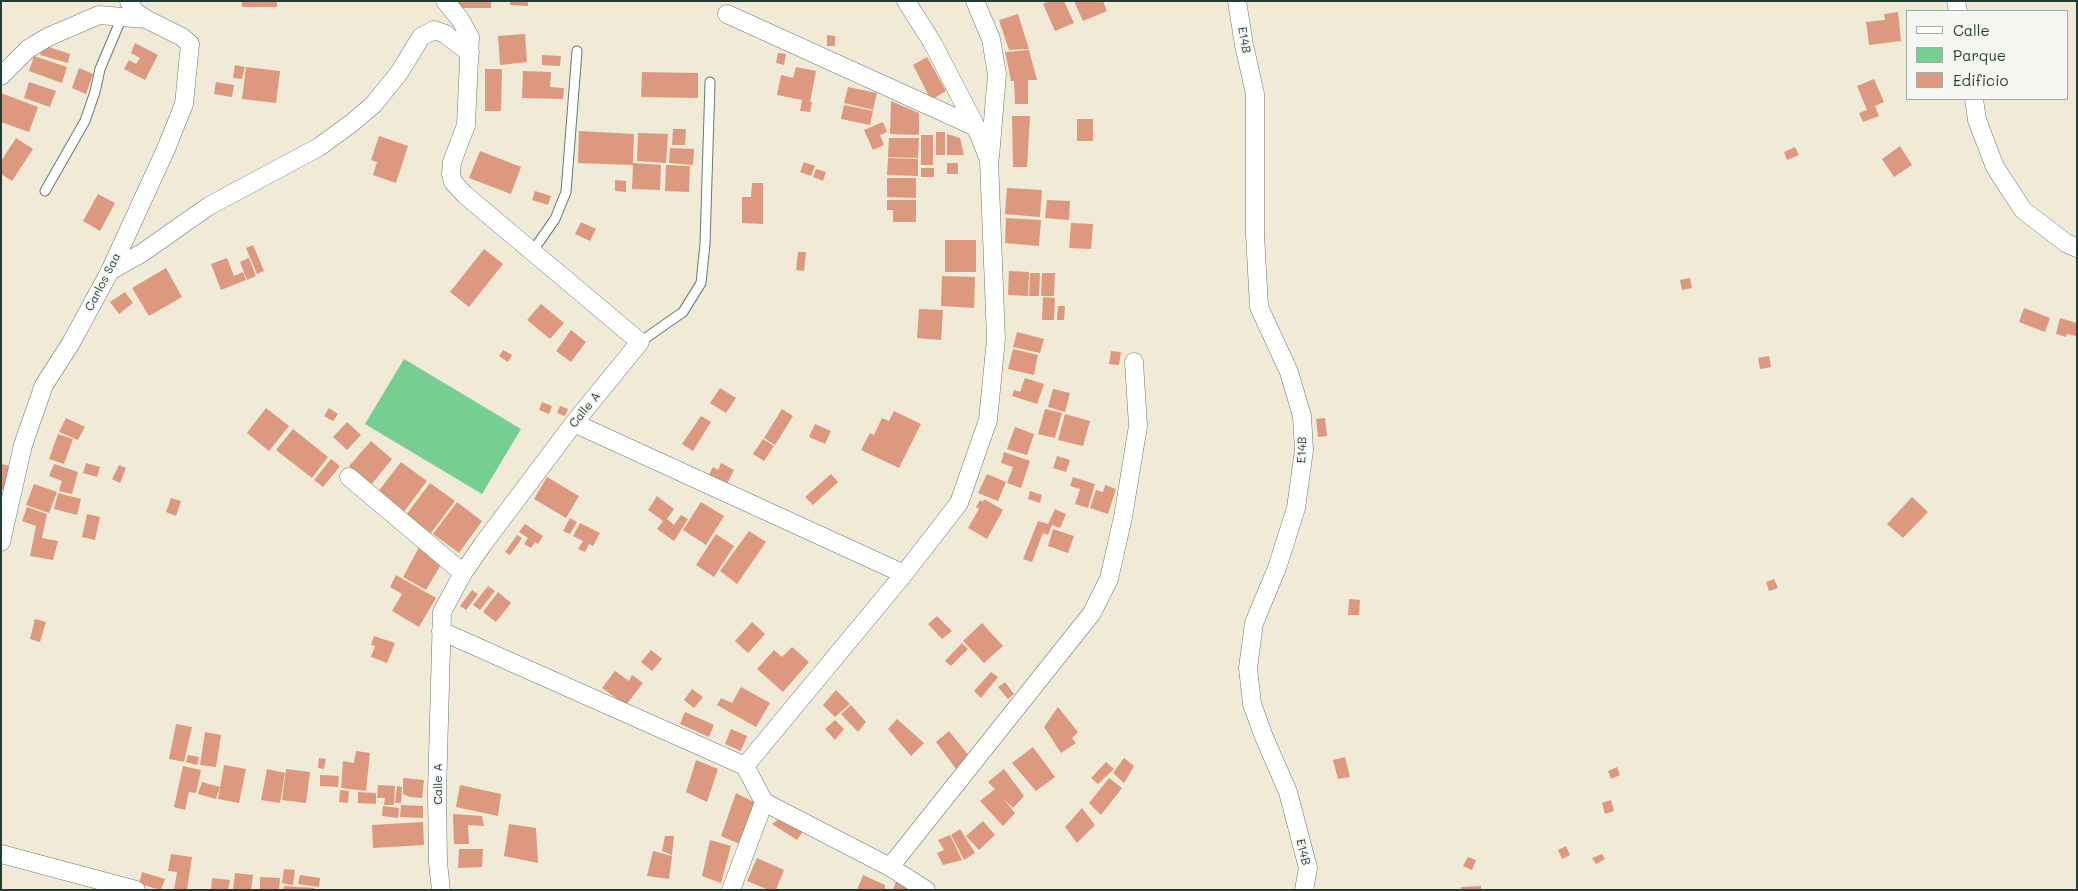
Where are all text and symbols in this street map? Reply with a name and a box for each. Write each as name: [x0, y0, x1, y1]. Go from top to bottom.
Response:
legend: [1906, 10, 2068, 100]
text: Calle: [1953, 20, 1990, 40]
street label: E14B: [1235, 26, 1253, 54]
text: Parque: [1953, 45, 2006, 65]
text: Edificio: [1953, 70, 2008, 90]
street label: Carlos Saa: [82, 250, 124, 314]
street label: Calle A: [566, 389, 604, 431]
street label: E14B: [1294, 436, 1310, 464]
street label: Calle A: [431, 763, 445, 805]
street label: E14B: [1293, 837, 1313, 867]

